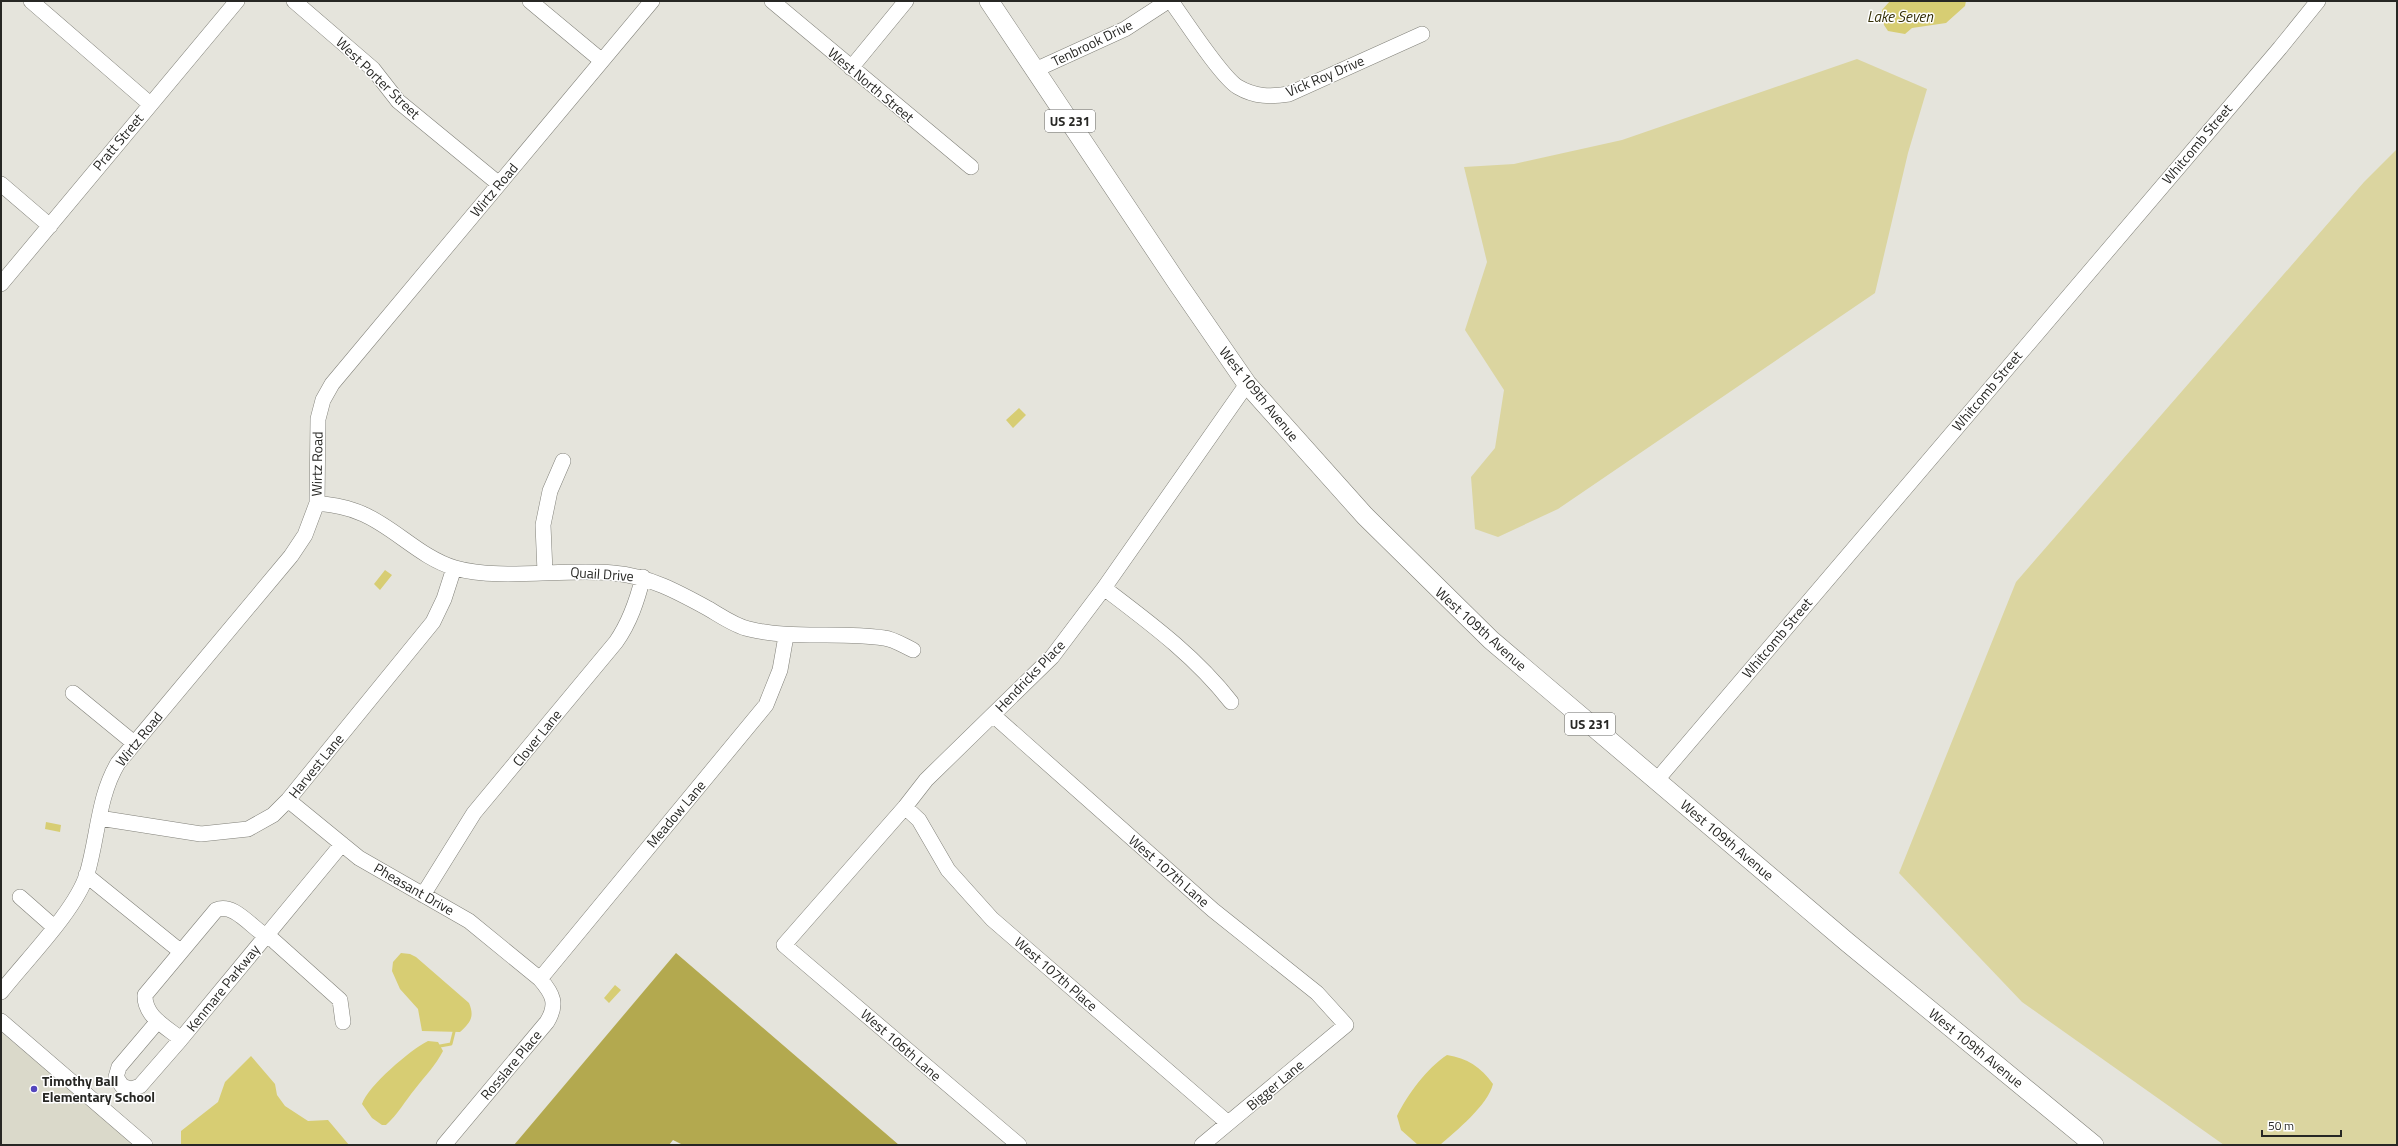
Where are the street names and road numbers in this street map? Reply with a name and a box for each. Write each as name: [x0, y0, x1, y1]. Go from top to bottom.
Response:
street label: Tenbrook Drive: [1048, 14, 1136, 71]
street label: West Porter Street: [331, 32, 425, 124]
street label: West North Street: [824, 42, 919, 127]
street label: Vick Roy Drive: [1282, 50, 1367, 101]
street label: Whitcomb Street: [2157, 99, 2237, 189]
street label: Pratt Street: [87, 108, 148, 175]
road number: US 231: [1045, 110, 1095, 132]
street label: Wirtz Road: [465, 158, 523, 221]
street label: West 109th Avenue: [1215, 342, 1304, 446]
street label: Whitcomb Street: [1947, 346, 2027, 436]
street label: Wirtz Road: [305, 431, 328, 497]
street label: Quail Drive: [570, 561, 635, 586]
street label: West 109th Avenue: [1431, 582, 1532, 675]
street label: Whitcomb Street: [1737, 593, 1817, 683]
street label: Hendricks Place: [990, 635, 1070, 717]
street label: Clover Lane: [507, 705, 566, 771]
street label: Wirtz Road: [110, 707, 167, 771]
road number: US 231: [1565, 713, 1615, 735]
street label: Harvest Lane: [283, 729, 348, 803]
street label: Meadow Lane: [641, 775, 710, 852]
street label: West 109th Avenue: [1676, 794, 1779, 885]
street label: West 107th Lane: [1124, 830, 1214, 912]
street label: Pheasant Drive: [370, 857, 458, 920]
street label: West 107th Place: [1010, 931, 1103, 1016]
street label: Kenmare Parkway: [181, 939, 265, 1036]
street label: West 109th Avenue: [1924, 1003, 2028, 1092]
street label: West 106th Lane: [856, 1004, 946, 1086]
street label: Rosslare Place: [475, 1025, 546, 1104]
street label: Bigger Lane: [1241, 1054, 1308, 1115]

